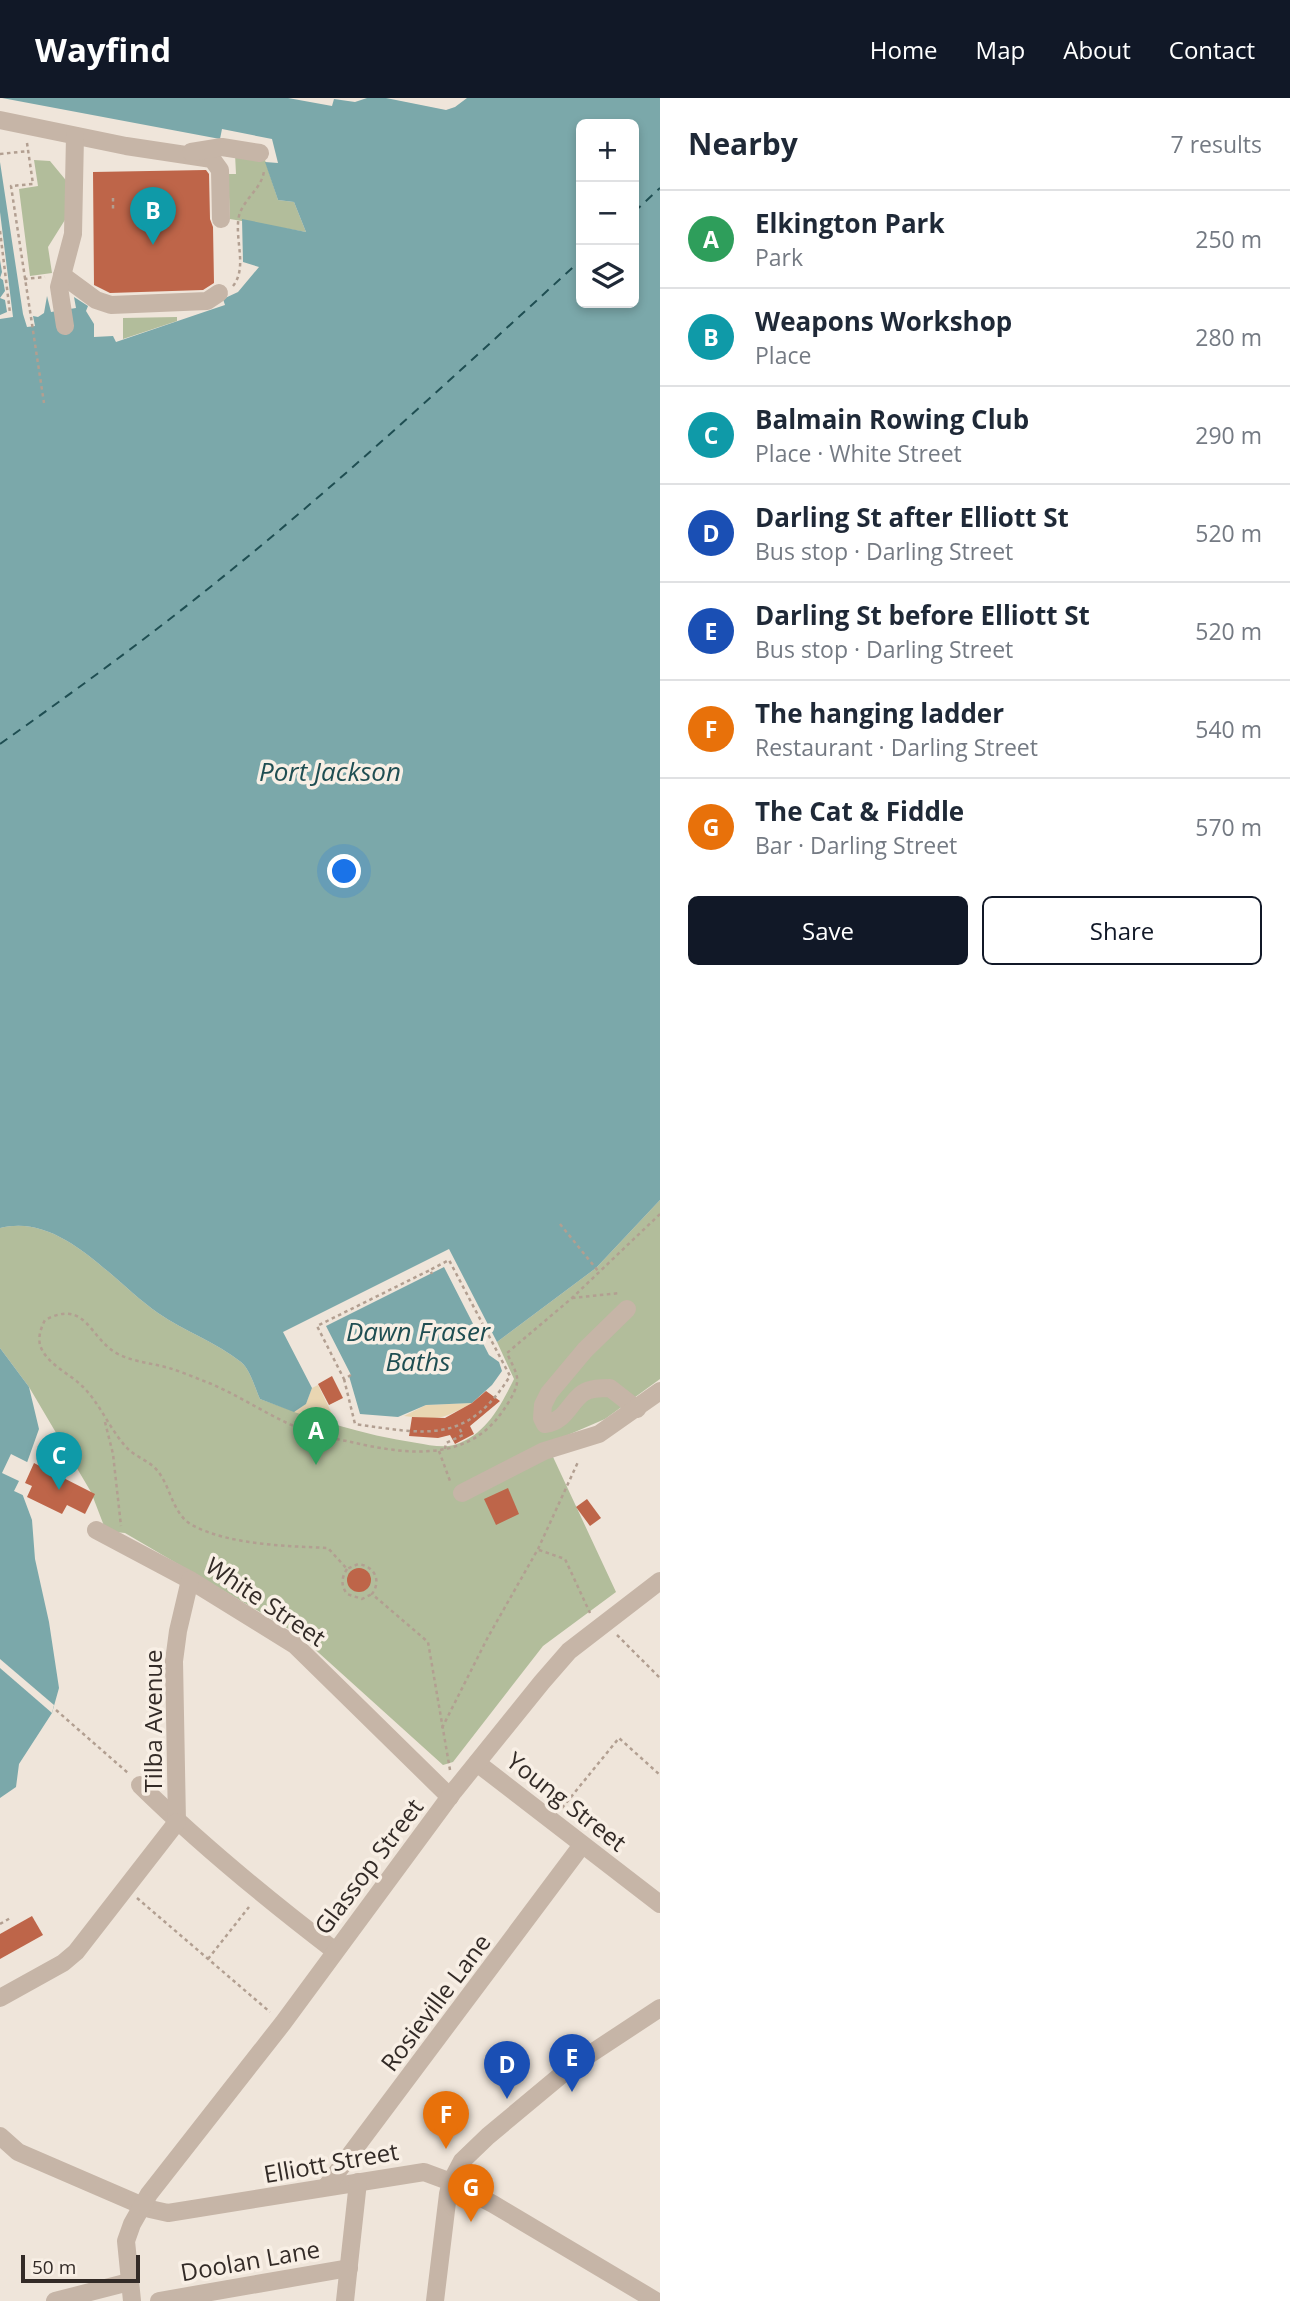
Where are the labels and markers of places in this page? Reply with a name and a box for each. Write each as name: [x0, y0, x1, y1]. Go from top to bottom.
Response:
pin: B: [130, 187, 176, 245]
pin: A: [293, 1407, 339, 1465]
pin: C: [36, 1432, 82, 1490]
pin: E: [549, 2034, 595, 2092]
pin: D: [484, 2041, 530, 2099]
pin: F: [423, 2091, 469, 2149]
pin: G: [448, 2164, 494, 2222]

